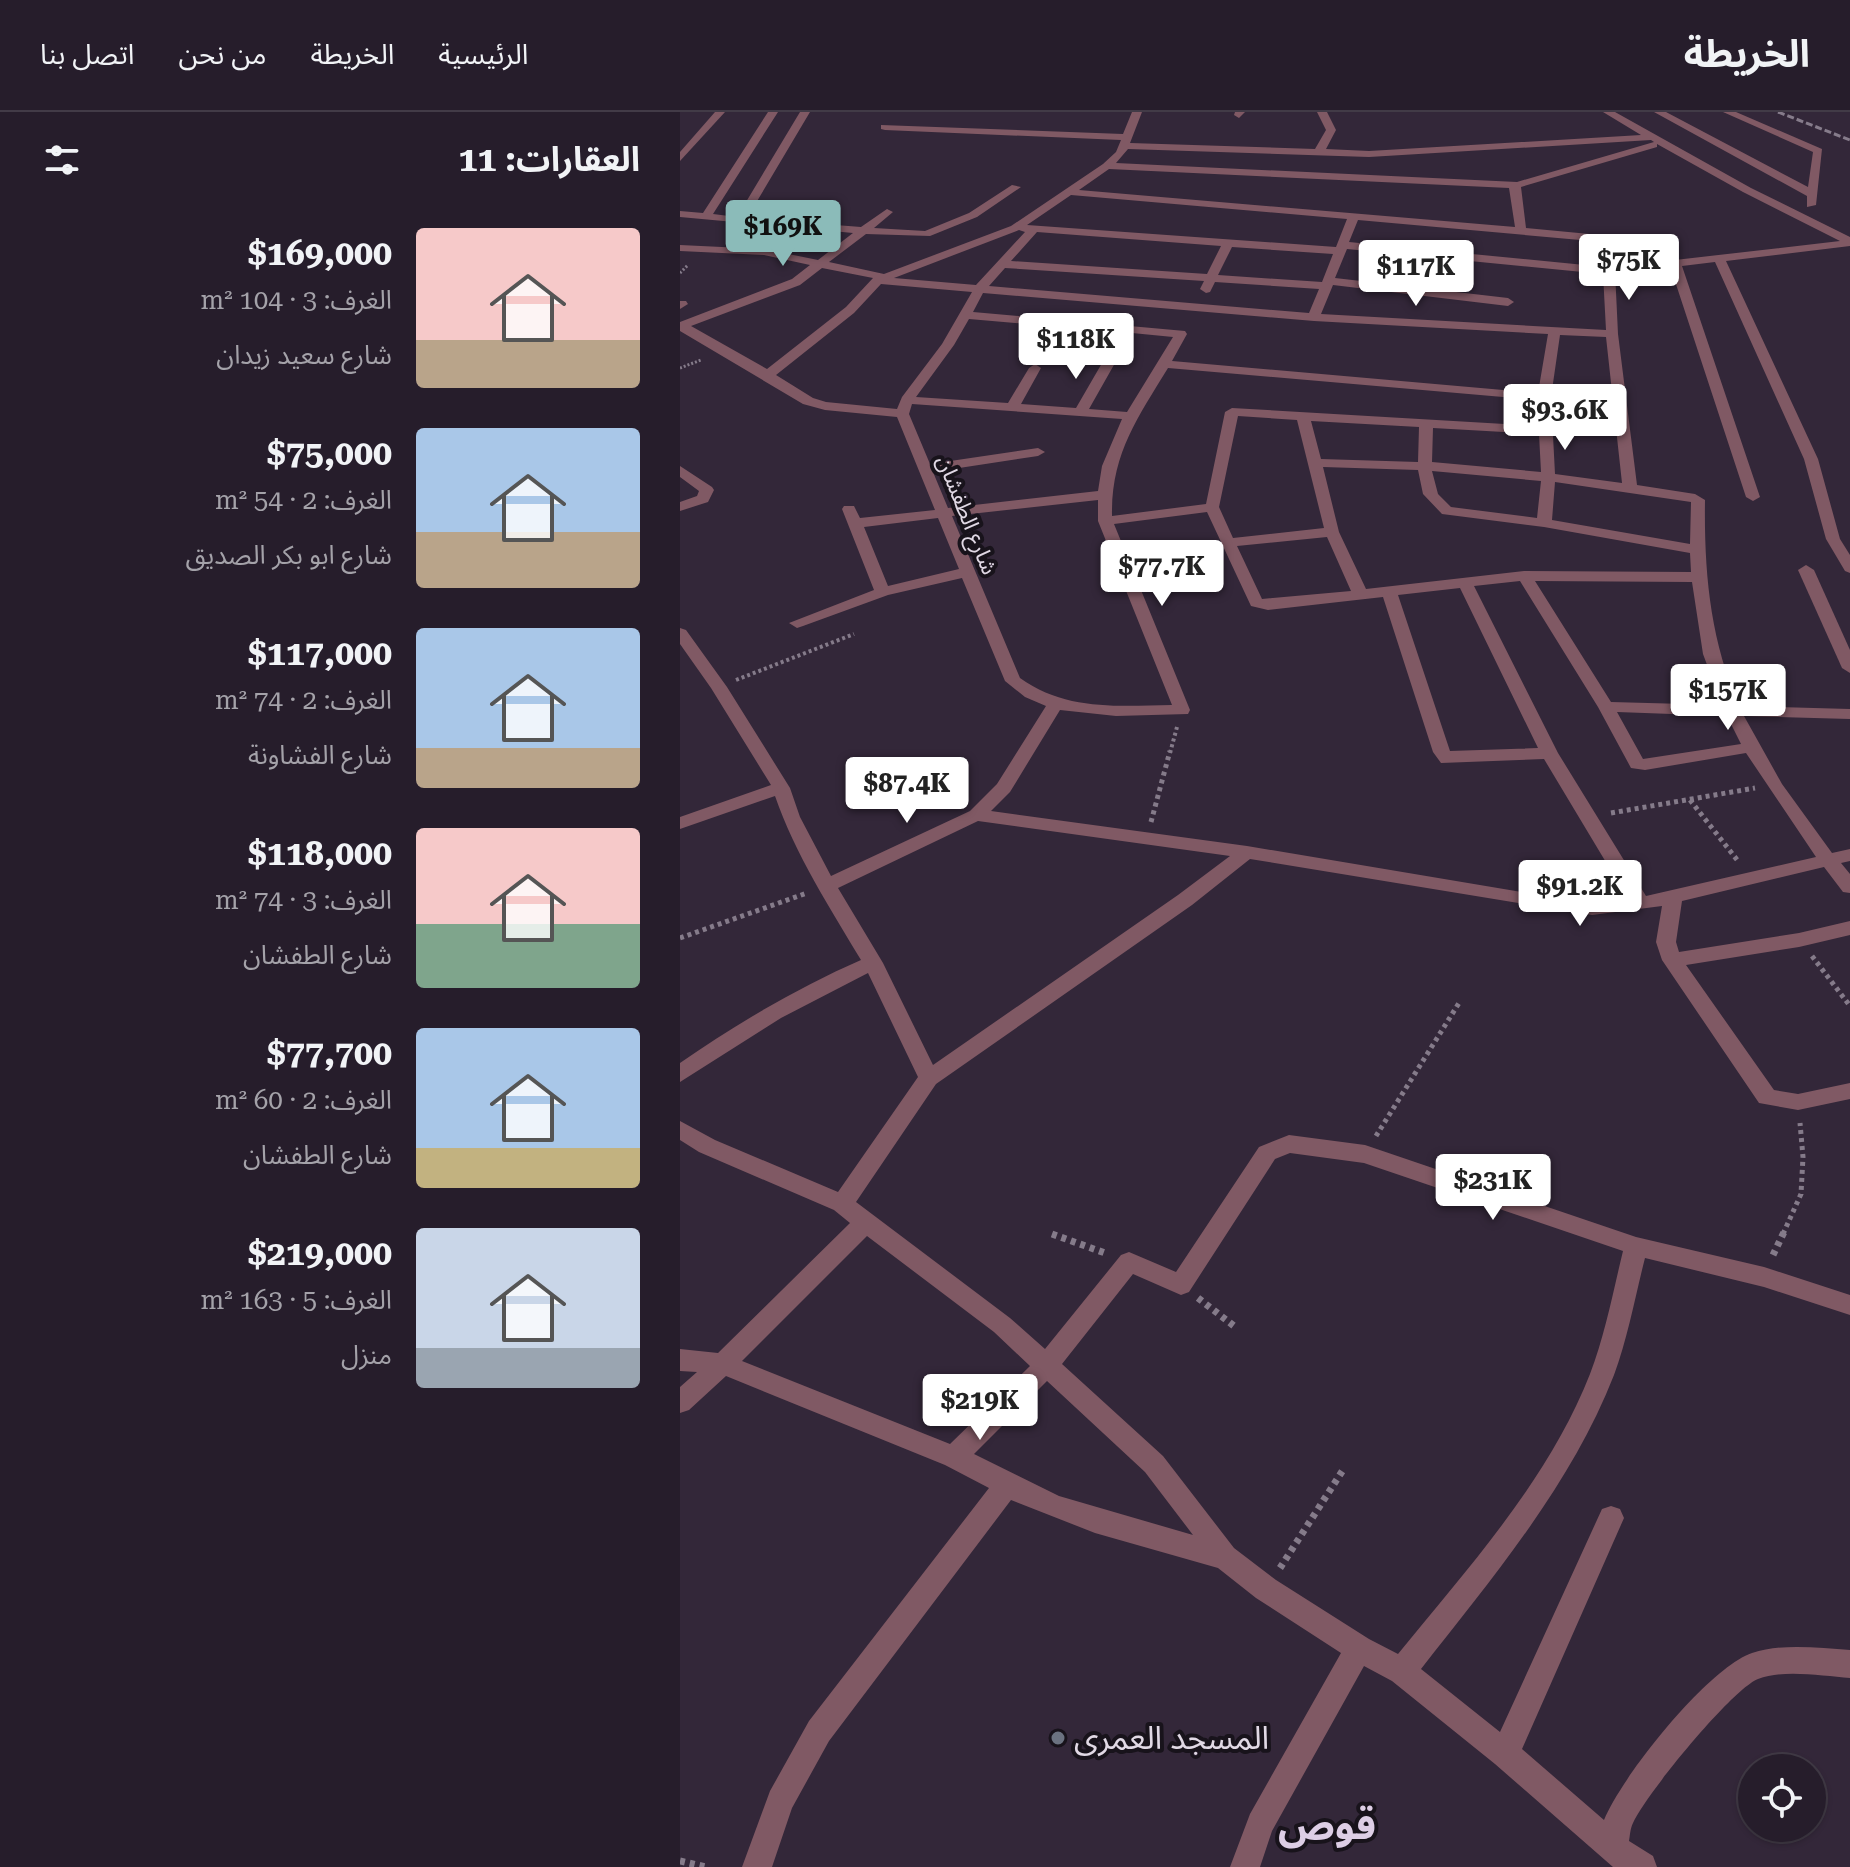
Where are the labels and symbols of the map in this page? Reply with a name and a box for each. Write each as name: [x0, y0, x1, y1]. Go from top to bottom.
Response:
pin: $169K: [727, 200, 839, 268]
pin: $75K: [1582, 234, 1676, 302]
pin: $117K: [1360, 240, 1472, 308]
pin: $118K: [1020, 313, 1132, 381]
pin: $93.6K: [1500, 384, 1630, 452]
street label: شارع الطفشان: [928, 452, 1002, 580]
pin: $77.7K: [1097, 540, 1227, 608]
pin: $157K: [1672, 664, 1784, 732]
pin: $87.4K: [842, 757, 972, 825]
pin: $91.2K: [1515, 860, 1645, 928]
pin: $231K: [1437, 1154, 1549, 1222]
pin: $219K: [924, 1374, 1036, 1442]
place label: المسجد العمرى: [1074, 1719, 1269, 1757]
marker: المسجد العمرى: [1049, 1729, 1067, 1747]
district label: قوص: [1278, 1802, 1376, 1849]

